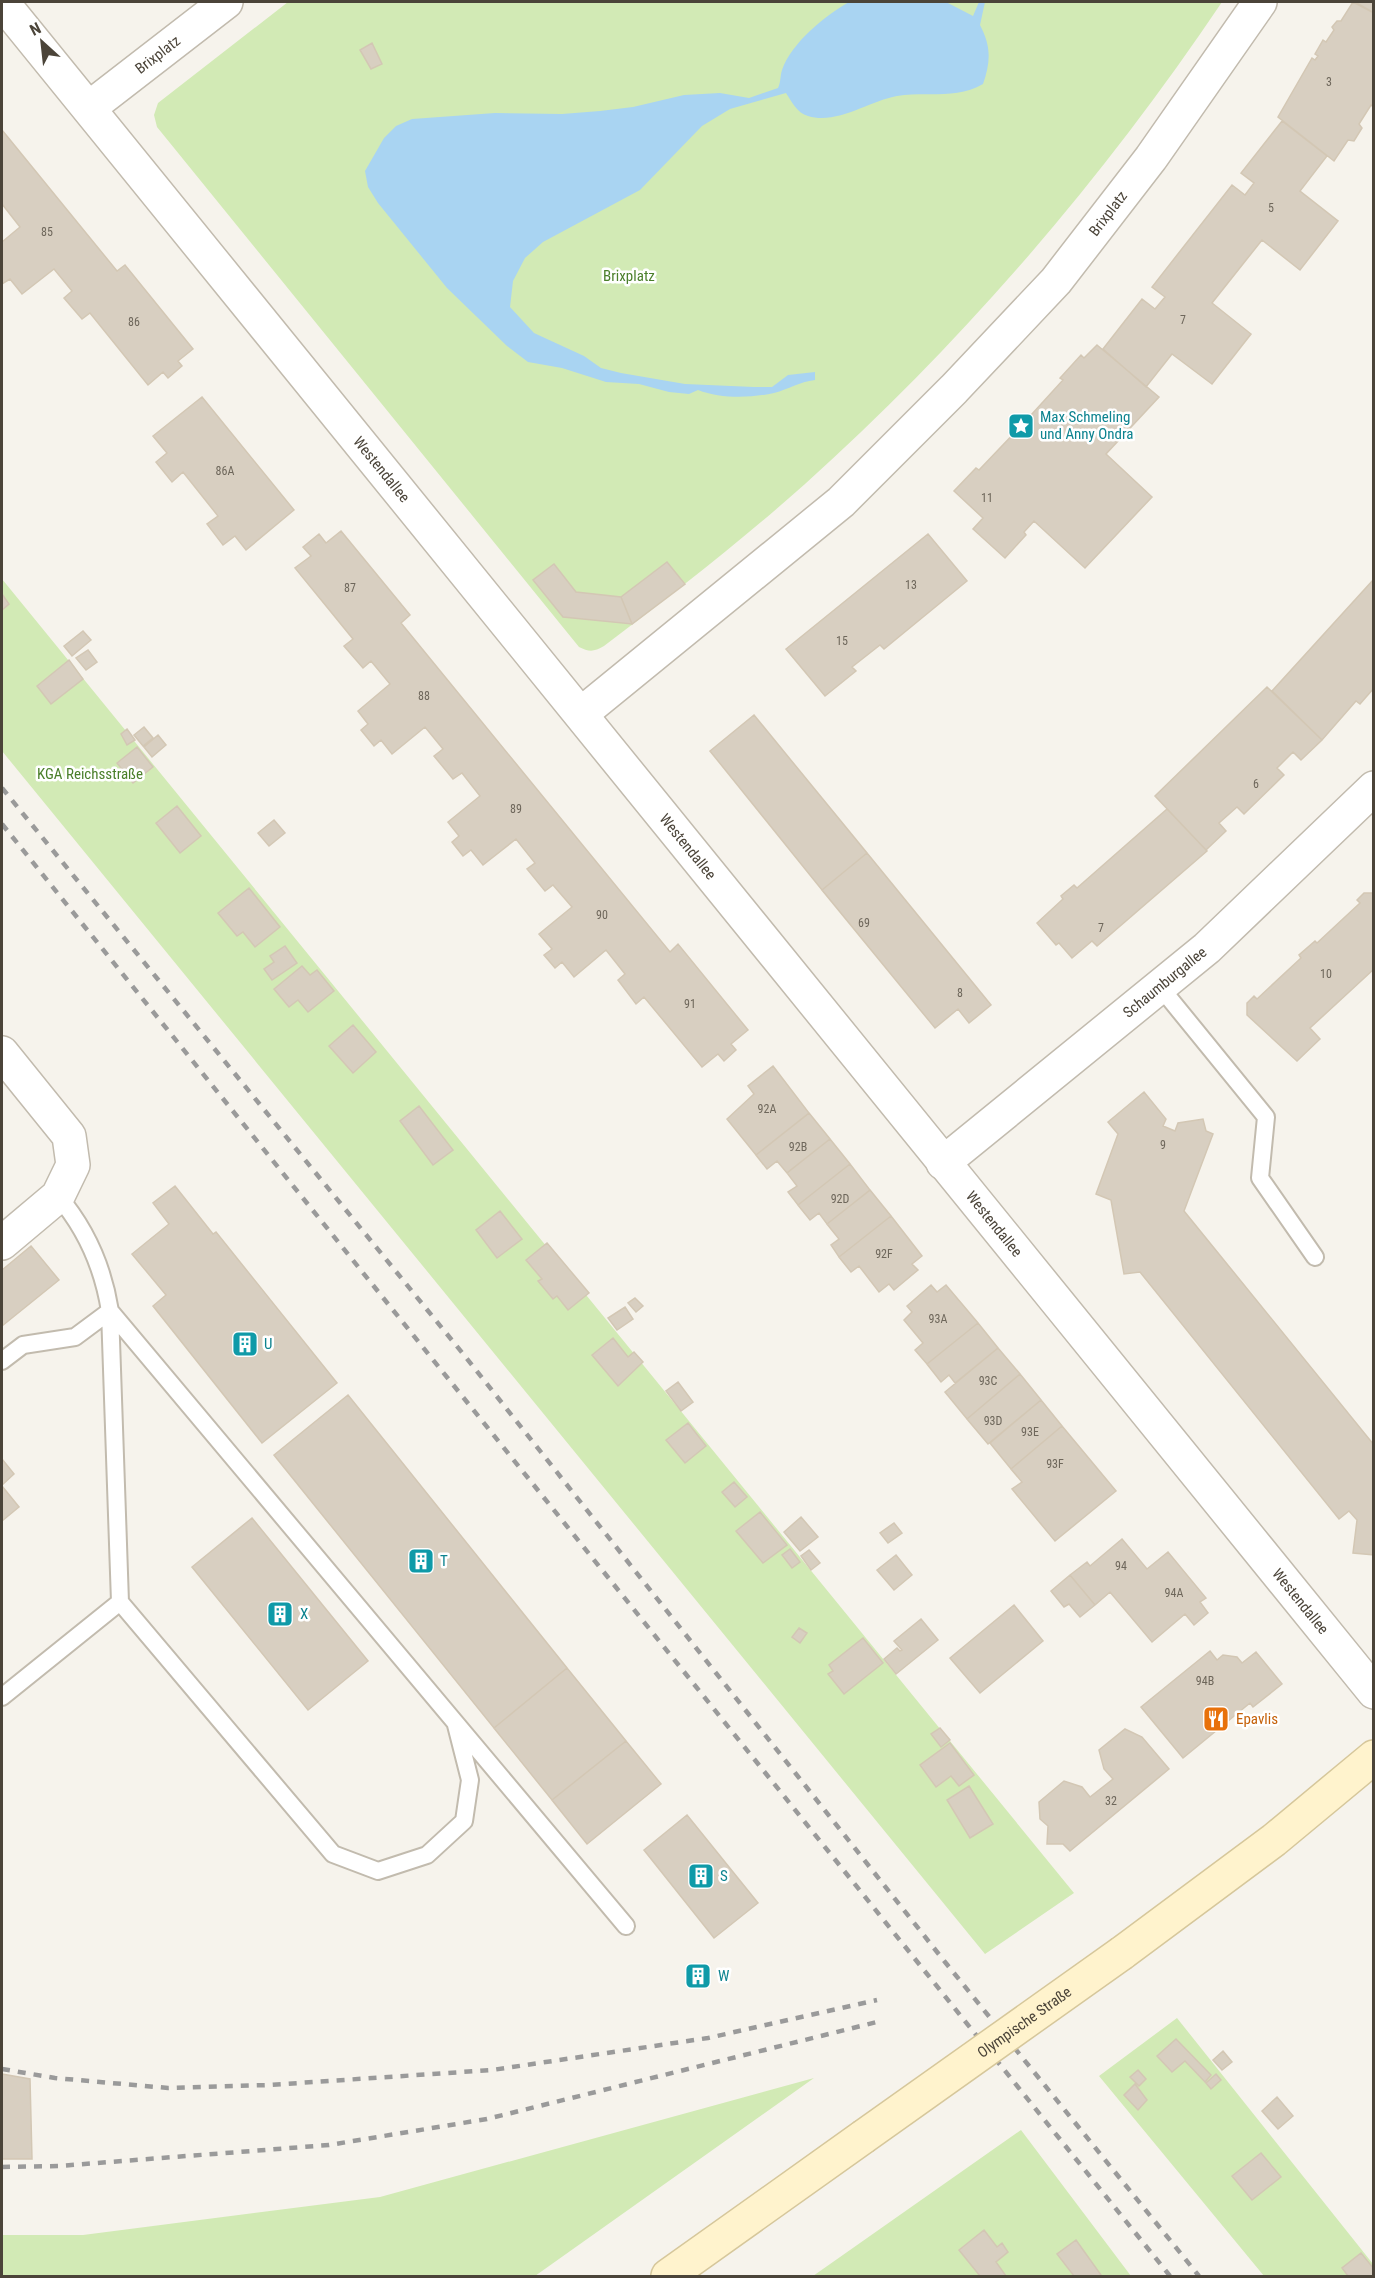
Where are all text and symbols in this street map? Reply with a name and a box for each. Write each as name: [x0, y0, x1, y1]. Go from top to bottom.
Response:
north arrow: [12, 12, 72, 72]
text: N: [27, 18, 44, 40]
street label: Brixplatz: [132, 32, 184, 78]
house number: 3: [1326, 75, 1332, 89]
street label: Brixplatz: [1085, 188, 1131, 240]
house number: 5: [1268, 201, 1274, 215]
house number: 85: [41, 225, 53, 239]
park label: Brixplatz: [603, 267, 655, 285]
house number: 7: [1180, 313, 1186, 327]
house number: 86: [128, 315, 140, 329]
place label: Max Schmeling und Anny Ondra: [1040, 408, 1133, 443]
place icon: Max Schmeling und Anny Ondra: [1006, 411, 1036, 441]
street label: Westendallee: [349, 433, 413, 506]
house number: 86A: [216, 464, 234, 478]
house number: 11: [981, 491, 993, 505]
house number: 13: [905, 578, 917, 592]
house number: 87: [344, 581, 356, 595]
house number: 15: [836, 634, 848, 648]
house number: 88: [418, 689, 430, 703]
park label: KGA Reichsstraße: [37, 765, 143, 783]
house number: 6: [1253, 777, 1259, 791]
house number: 89: [510, 802, 522, 816]
street label: Westendallee: [656, 810, 720, 883]
house number: 90: [596, 908, 608, 922]
house number: 69: [858, 916, 870, 930]
house number: 7: [1098, 921, 1104, 935]
street label: Schaumburgallee: [1119, 943, 1210, 1022]
house number: 10: [1320, 967, 1332, 981]
house number: 8: [957, 986, 963, 1000]
house number: 91: [684, 997, 696, 1011]
house number: 92A: [758, 1102, 776, 1116]
house number: 9: [1160, 1138, 1166, 1152]
house number: 92B: [789, 1140, 807, 1154]
street label: Westendallee: [962, 1187, 1026, 1261]
house number: 92D: [831, 1192, 849, 1206]
house number: 92F: [875, 1247, 893, 1261]
house number: 93A: [929, 1312, 947, 1326]
building icon: U: [230, 1329, 260, 1359]
place label: U: [264, 1335, 272, 1353]
house number: 93C: [979, 1374, 998, 1388]
house number: 93D: [984, 1414, 1002, 1428]
house number: 93E: [1021, 1425, 1039, 1439]
house number: 93F: [1046, 1457, 1064, 1471]
building icon: T: [406, 1546, 436, 1576]
place label: T: [440, 1552, 448, 1570]
house number: 94: [1115, 1559, 1127, 1573]
street label: Westendallee: [1268, 1565, 1332, 1638]
house number: 94A: [1165, 1586, 1183, 1600]
building icon: X: [265, 1599, 295, 1629]
place label: X: [300, 1605, 308, 1623]
house number: 94B: [1196, 1674, 1214, 1688]
restaurant icon: Epavlis: [1201, 1704, 1231, 1734]
place label: Epavlis: [1236, 1710, 1278, 1728]
house number: 32: [1105, 1794, 1117, 1808]
building icon: S: [686, 1861, 716, 1891]
place label: S: [720, 1867, 728, 1885]
building icon: W: [683, 1961, 713, 1991]
place label: W: [718, 1967, 730, 1985]
street label: Olympische Straße: [974, 1983, 1075, 2062]

